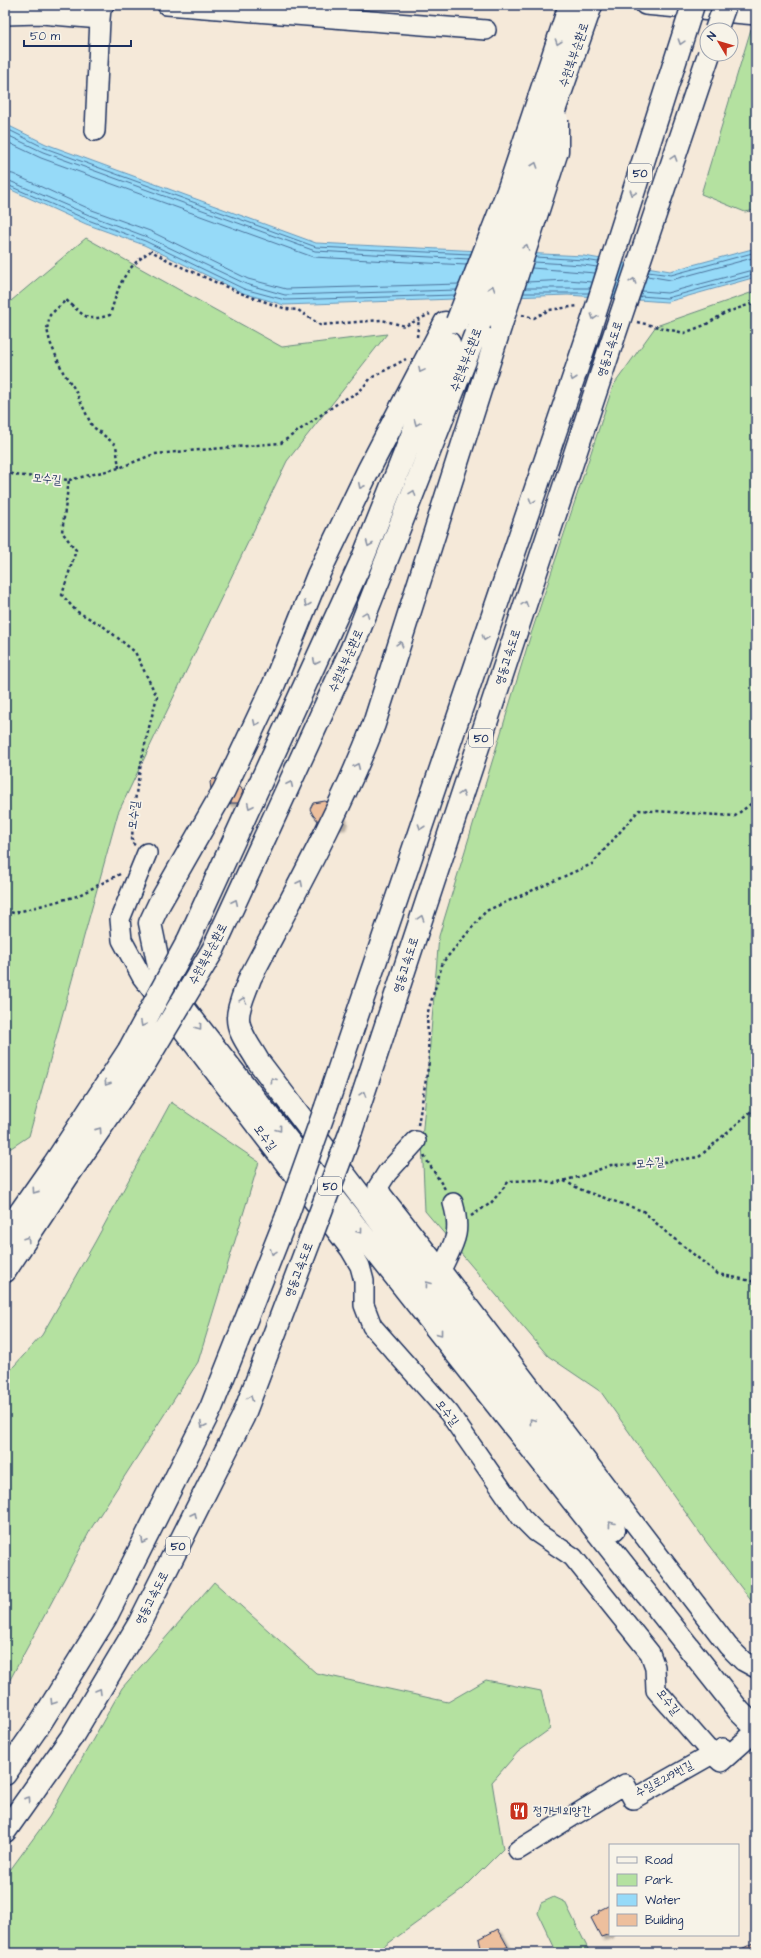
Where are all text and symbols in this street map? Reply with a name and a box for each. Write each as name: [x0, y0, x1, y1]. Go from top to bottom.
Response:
street label: 수원북부순환로: [555, 20, 593, 90]
scale bar: [24, 22, 131, 48]
north arrow: [699, 22, 739, 62]
text: 50 m: [30, 28, 61, 45]
text: N: [703, 29, 720, 43]
one-way arrow: [554, 38, 563, 45]
one-way arrow: [677, 38, 686, 45]
one-way arrow: [669, 154, 678, 161]
one-way arrow: [531, 162, 539, 169]
road number: 50: [628, 164, 652, 182]
one-way arrow: [629, 189, 638, 196]
one-way arrow: [521, 244, 530, 251]
one-way arrow: [628, 278, 636, 285]
one-way arrow: [488, 285, 496, 292]
one-way arrow: [590, 313, 599, 320]
street label: 영동고속도로: [593, 319, 627, 379]
street label: 수원북부순환로: [446, 325, 486, 395]
one-way arrow: [418, 366, 426, 373]
one-way arrow: [570, 375, 578, 382]
one-way arrow: [414, 419, 422, 427]
street label: 모수길: [32, 469, 63, 489]
one-way arrow: [358, 481, 366, 489]
one-way arrow: [409, 490, 417, 497]
one-way arrow: [528, 498, 536, 505]
one-way arrow: [366, 541, 374, 548]
one-way arrow: [303, 600, 311, 607]
one-way arrow: [521, 601, 529, 608]
one-way arrow: [361, 611, 369, 618]
street label: 수원북부순환로: [324, 627, 368, 695]
street label: 영동고속도로: [491, 627, 525, 687]
one-way arrow: [482, 634, 490, 641]
one-way arrow: [395, 640, 404, 647]
one-way arrow: [312, 659, 320, 666]
one-way arrow: [253, 719, 261, 726]
road number: 50: [469, 729, 493, 747]
one-way arrow: [352, 763, 360, 771]
one-way arrow: [285, 780, 293, 787]
one-way arrow: [458, 791, 466, 798]
street label: 모수길: [124, 799, 144, 830]
one-way arrow: [246, 802, 254, 809]
one-way arrow: [417, 824, 426, 831]
one-way arrow: [295, 880, 302, 887]
one-way arrow: [230, 898, 238, 906]
one-way arrow: [417, 914, 425, 921]
street label: 수원북부순환로: [185, 920, 231, 988]
street label: 영동고속도로: [389, 935, 423, 995]
one-way arrow: [238, 996, 247, 1003]
one-way arrow: [140, 1020, 147, 1027]
one-way arrow: [194, 1022, 201, 1029]
one-way arrow: [105, 1078, 112, 1085]
one-way arrow: [270, 1078, 277, 1085]
one-way arrow: [358, 1091, 367, 1098]
street label: 모수길: [249, 1121, 281, 1155]
one-way arrow: [274, 1125, 281, 1132]
one-way arrow: [94, 1127, 102, 1134]
street label: 모수길: [635, 1153, 666, 1173]
road number: 50: [318, 1177, 342, 1195]
one-way arrow: [33, 1187, 40, 1194]
one-way arrow: [355, 1227, 362, 1234]
one-way arrow: [22, 1236, 30, 1243]
street label: 영동고속도로: [281, 1240, 317, 1300]
one-way arrow: [269, 1249, 277, 1256]
one-way arrow: [425, 1281, 432, 1288]
one-way arrow: [436, 1328, 443, 1336]
one-way arrow: [245, 1394, 253, 1401]
street label: 모수길: [431, 1396, 463, 1430]
one-way arrow: [530, 1418, 537, 1425]
one-way arrow: [200, 1420, 208, 1428]
one-way arrow: [189, 1512, 196, 1519]
one-way arrow: [608, 1522, 615, 1529]
one-way arrow: [142, 1536, 149, 1544]
road number: 50: [166, 1537, 190, 1555]
street label: 영동고속도로: [131, 1568, 173, 1628]
street label: 모수길: [652, 1685, 684, 1719]
one-way arrow: [95, 1688, 102, 1695]
one-way arrow: [50, 1698, 58, 1705]
street label: 수일로219번길: [632, 1756, 696, 1801]
one-way arrow: [23, 1797, 30, 1804]
restaurant icon: 정가네외양간: [508, 1800, 530, 1822]
place label: 정가네외양간: [533, 1803, 591, 1820]
legend: [609, 1844, 739, 1936]
text: Road: [645, 1852, 673, 1869]
text: Park: [645, 1872, 673, 1889]
text: Water: [645, 1892, 681, 1909]
text: Building: [645, 1912, 683, 1930]

